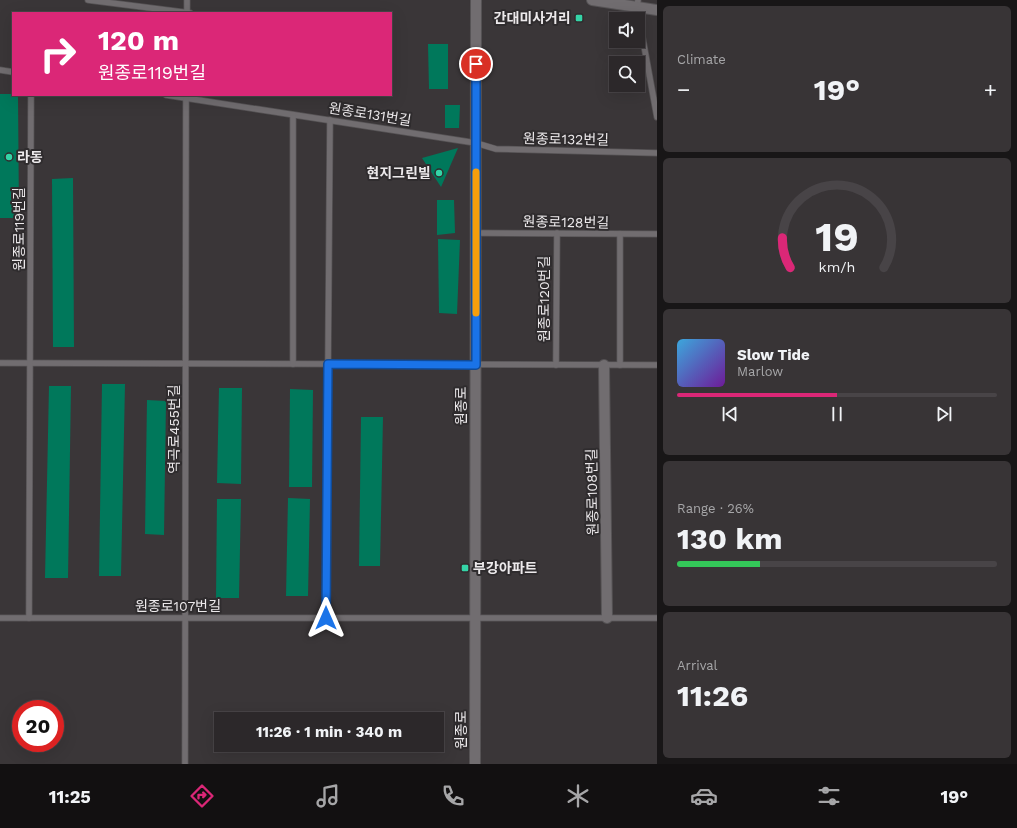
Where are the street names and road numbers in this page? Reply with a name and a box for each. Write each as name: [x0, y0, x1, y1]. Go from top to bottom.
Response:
street label: 원종로131번길: [328, 100, 412, 128]
street label: 원종로132번길: [523, 130, 609, 148]
street label: 원종로119번길: [11, 187, 27, 271]
street label: 원종로128번길: [523, 213, 609, 231]
street label: 원종로120번길: [536, 256, 552, 342]
street label: 역곡로455번길: [166, 384, 182, 474]
street label: 원종로: [453, 387, 469, 425]
street label: 원종로108번길: [583, 448, 601, 536]
street label: 원종로107번길: [135, 598, 221, 614]
street label: 원종로: [453, 711, 469, 749]

